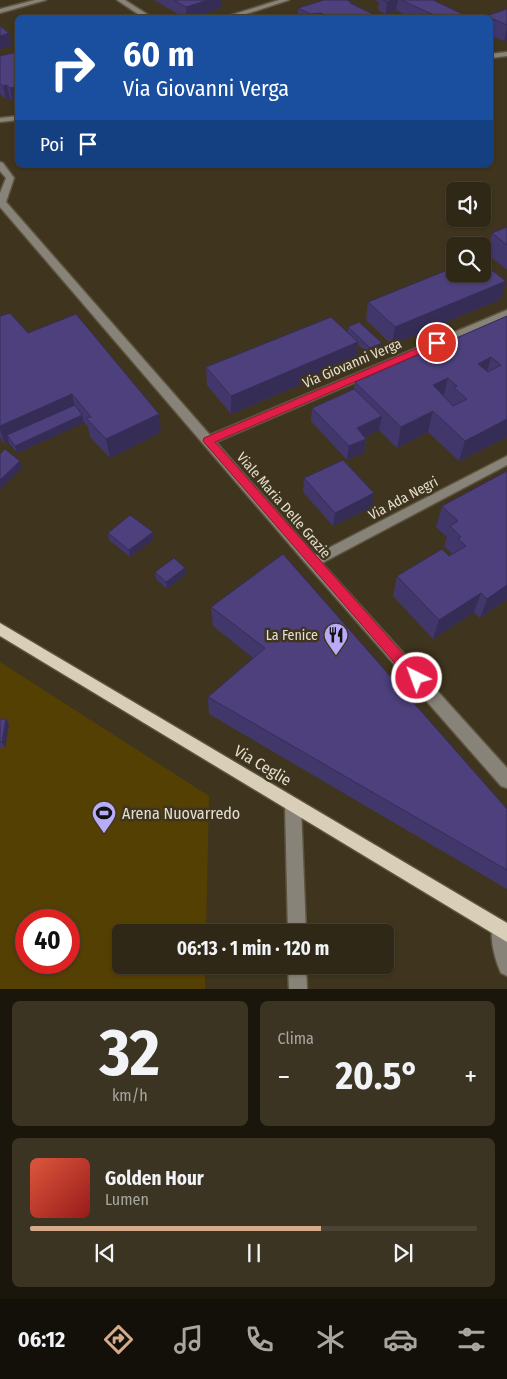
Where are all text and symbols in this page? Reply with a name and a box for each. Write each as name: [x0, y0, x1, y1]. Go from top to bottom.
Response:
text: 60 m: [123, 33, 194, 75]
icon: right: [40, 35, 105, 100]
text: Via Giovanni Verga: [123, 75, 289, 102]
icon: arrive: [74, 130, 102, 158]
text: Poi: [40, 133, 64, 156]
map controls: [446, 182, 491, 282]
button: sound: [446, 182, 491, 227]
button: search: [446, 237, 491, 282]
pin: [416, 322, 458, 364]
icon: arrive: [423, 329, 451, 357]
street label: Via Giovanni Verga: [300, 335, 404, 392]
street label: Viale Maria Delle Grazie: [233, 449, 334, 562]
street label: Via Ada Negri: [366, 473, 441, 524]
restaurant icon: La Fenice: [323, 622, 349, 656]
place label: La Fenice: [266, 627, 318, 644]
position arrow: [390, 651, 442, 703]
street label: Via Ceglie: [231, 741, 295, 790]
sports icon: Arena Nuovarredo: [91, 800, 117, 834]
place label: Arena Nuovarredo: [122, 804, 240, 823]
speed limit sign: 40: [15, 909, 80, 974]
text: 06:13 · 1 min · 120 m: [177, 937, 329, 960]
text: 32: [100, 1014, 160, 1092]
text: Clima: [278, 1029, 314, 1048]
text: 20.5°: [335, 1053, 419, 1099]
text: −: [278, 1060, 290, 1093]
text: +: [464, 1060, 477, 1093]
text: km/h: [112, 1086, 148, 1105]
text: Golden Hour: [105, 1167, 204, 1190]
text: Lumen: [105, 1190, 149, 1209]
icon: previous: [91, 1239, 119, 1267]
icon: pause: [240, 1239, 268, 1267]
icon: next: [389, 1239, 417, 1267]
icon: directions: [101, 1322, 136, 1357]
icon: music: [171, 1322, 206, 1357]
icon: phone: [242, 1322, 277, 1357]
icon: climate: [313, 1322, 348, 1357]
icon: car: [383, 1322, 418, 1357]
icon: filters: [454, 1322, 489, 1357]
text: 06:12: [18, 1326, 65, 1353]

